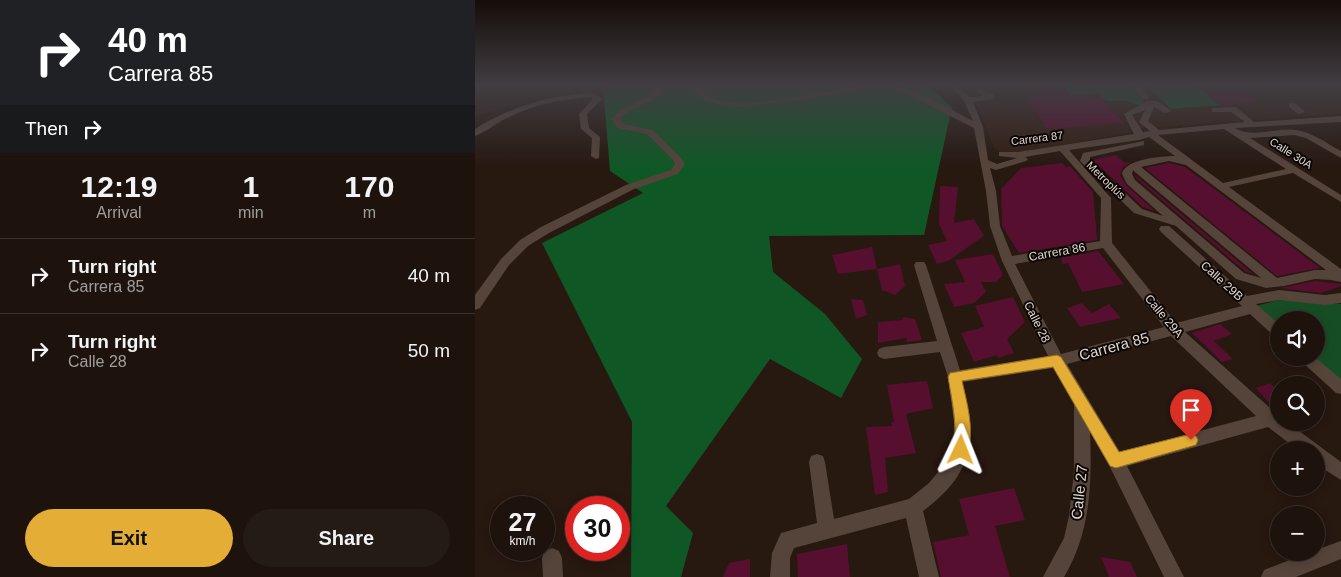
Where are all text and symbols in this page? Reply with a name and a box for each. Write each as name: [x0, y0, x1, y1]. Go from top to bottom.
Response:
icon: right: [25, 20, 90, 85]
text: 40 m: [108, 20, 188, 59]
text: Carrera 85: [108, 61, 213, 86]
icon: right: [78, 115, 106, 143]
text: Then: [25, 118, 68, 139]
street label: Carrera 87: [1010, 129, 1064, 147]
street label: Calle 30A: [1268, 135, 1315, 171]
street label: Metroplús: [1084, 159, 1128, 201]
text: 12:19: [81, 170, 157, 203]
text: 1: [242, 170, 259, 203]
text: 170: [344, 170, 394, 203]
text: Arrival: [96, 204, 142, 221]
text: min: [238, 204, 264, 221]
text: m: [363, 204, 376, 221]
street label: Carrera 86: [1028, 240, 1087, 264]
text: Turn right: [68, 256, 156, 277]
street label: Calle 29B: [1198, 258, 1246, 304]
icon: right: [25, 262, 53, 290]
text: 40 m: [408, 265, 450, 286]
text: Carrera 85: [68, 278, 144, 295]
street label: Calle 29A: [1142, 292, 1186, 340]
street label: Calle 28: [1021, 299, 1053, 345]
map controls: [1270, 311, 1325, 561]
button: sound: [1270, 311, 1325, 366]
street label: Carrera 85: [1077, 329, 1151, 363]
text: Turn right: [68, 331, 156, 352]
icon: right: [25, 337, 53, 365]
text: 50 m: [408, 340, 450, 361]
text: Calle 28: [68, 353, 127, 370]
button: search: [1270, 376, 1325, 431]
pin: [1170, 389, 1212, 440]
icon: arrive: [1177, 396, 1205, 424]
position arrow: [934, 423, 986, 475]
button: +: [1270, 441, 1325, 496]
street label: Calle 27: [1068, 464, 1090, 520]
speed limit sign: 30: [565, 496, 630, 561]
button: −: [1270, 506, 1325, 561]
text: 27: [509, 508, 536, 536]
button: Exit: [25, 509, 233, 567]
button: Share: [243, 509, 450, 567]
text: km/h: [509, 534, 536, 548]

